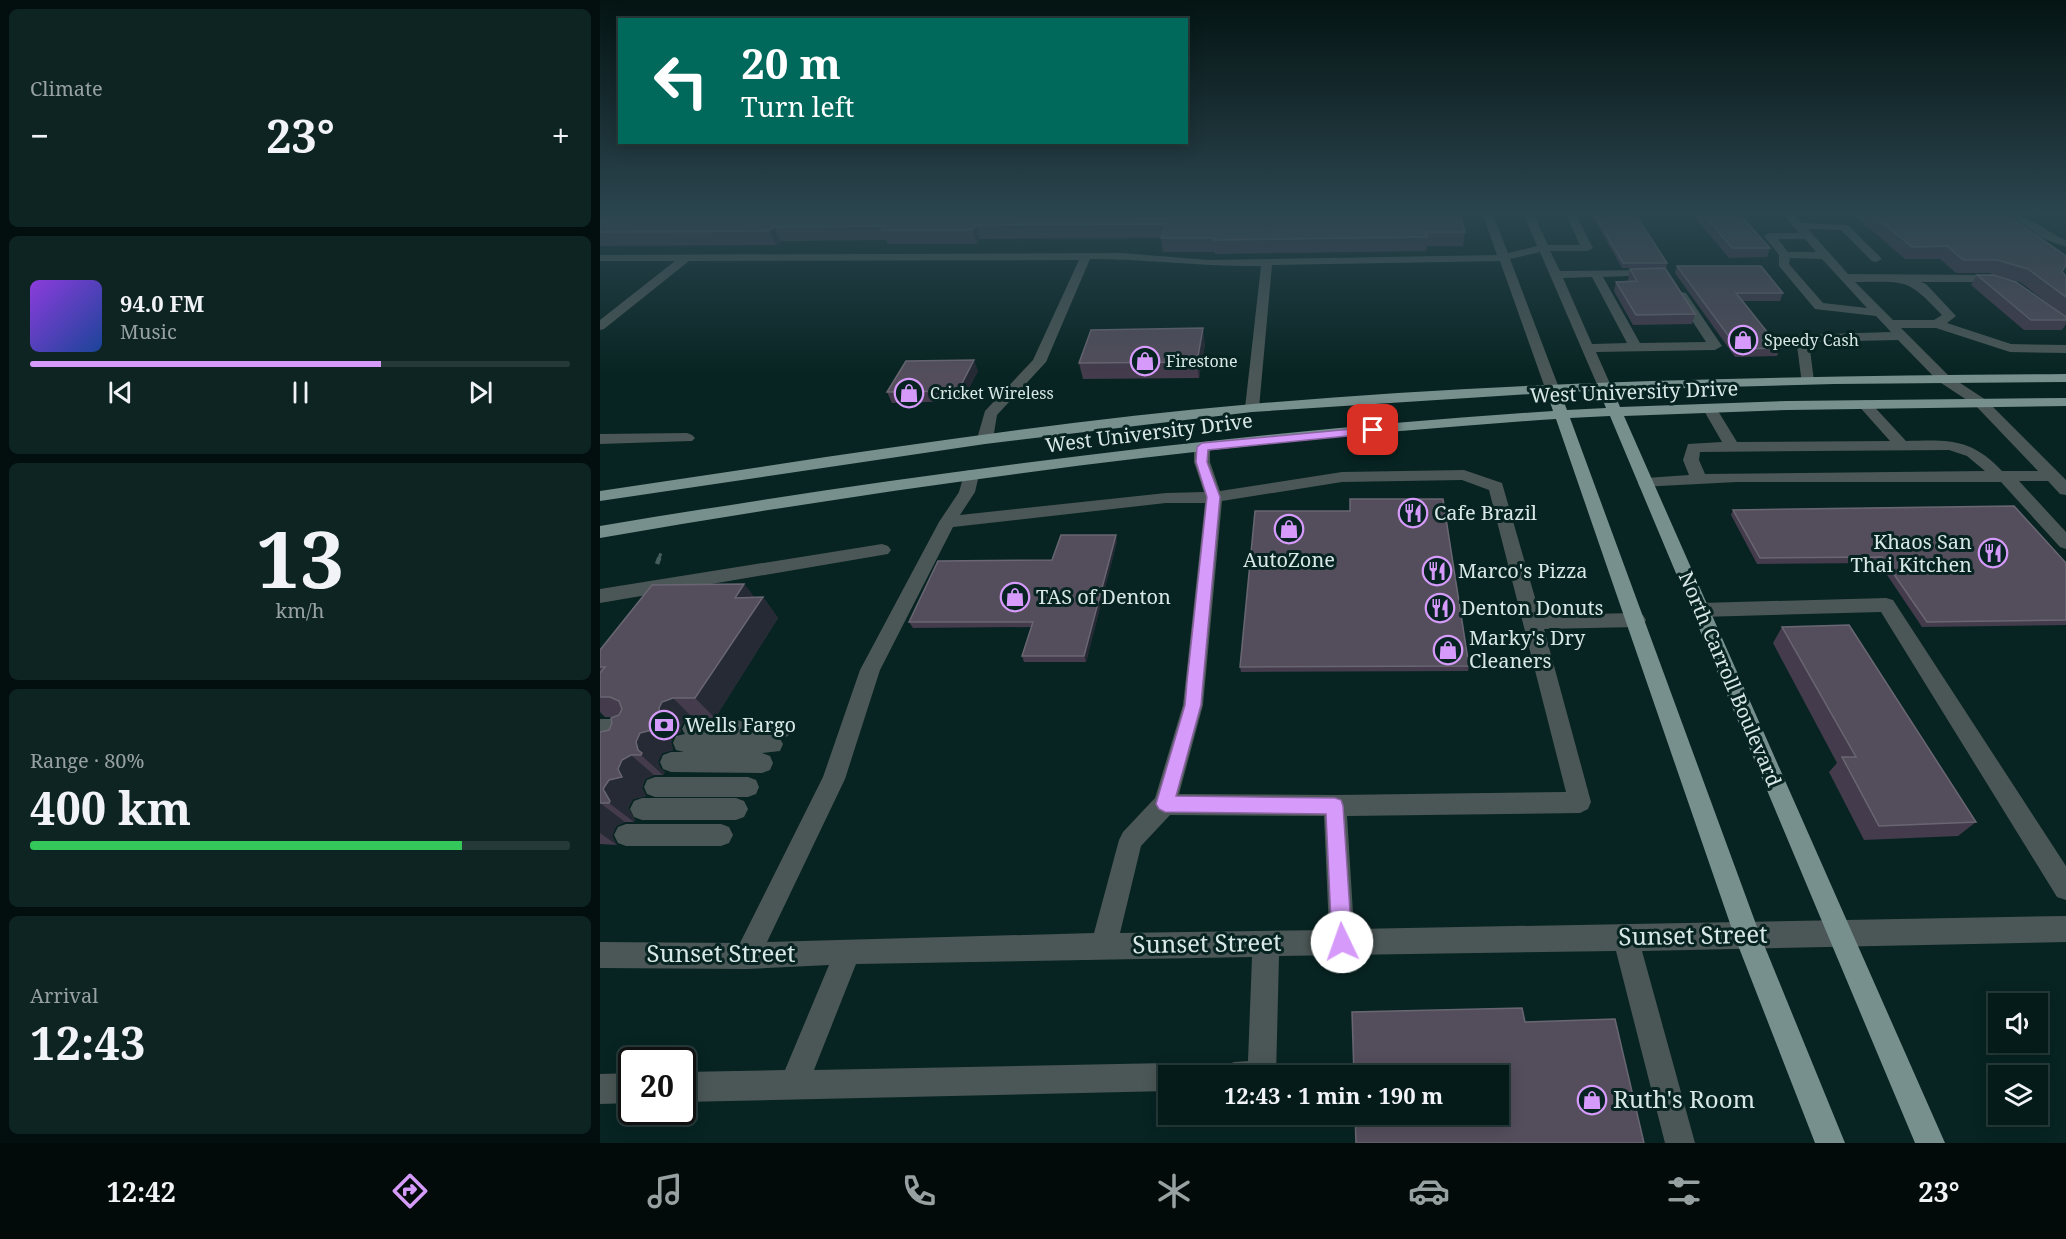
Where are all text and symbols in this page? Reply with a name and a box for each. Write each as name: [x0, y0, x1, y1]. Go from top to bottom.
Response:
text: 20 m: [741, 34, 841, 91]
icon: left: [642, 42, 720, 120]
text: Climate: [30, 75, 103, 102]
text: Turn left: [741, 88, 854, 125]
text: 23°: [266, 105, 335, 166]
text: −: [30, 113, 49, 158]
text: +: [552, 113, 570, 158]
text: 94.0 FM: [120, 288, 204, 318]
text: Music: [120, 318, 177, 345]
shop icon: Speedy Cash: [1727, 324, 1759, 356]
place label: Speedy Cash: [1764, 329, 1859, 351]
shop icon: Firestone: [1129, 345, 1161, 377]
place label: Firestone: [1166, 350, 1238, 372]
street label: West University Drive: [1529, 374, 1739, 409]
icon: previous: [104, 376, 137, 409]
icon: pause: [284, 376, 317, 409]
icon: next: [464, 376, 497, 409]
shop icon: Cricket Wireless: [893, 377, 925, 409]
place label: Cricket Wireless: [930, 382, 1054, 404]
pin: [1347, 404, 1398, 455]
street label: West University Drive: [1044, 406, 1254, 459]
icon: arrive: [1356, 413, 1389, 446]
restaurant icon: Cafe Brazil: [1397, 497, 1429, 529]
place label: Cafe Brazil: [1434, 499, 1537, 526]
text: 13: [256, 505, 344, 611]
shop icon: AutoZone: [1273, 513, 1305, 545]
place label: Khaos San Thai Kitchen: [1851, 528, 1972, 578]
restaurant icon: Khaos San Thai Kitchen: [1977, 537, 2009, 569]
place label: AutoZone: [1243, 546, 1335, 573]
restaurant icon: Marco's Pizza: [1421, 555, 1453, 587]
place label: Marco's Pizza: [1458, 557, 1588, 584]
street label: North Carroll Boulevard: [1673, 567, 1788, 791]
shop icon: TAS of Denton: [999, 581, 1031, 613]
place label: TAS of Denton: [1036, 583, 1171, 610]
restaurant icon: Denton Donuts: [1424, 592, 1456, 624]
place label: Denton Donuts: [1461, 594, 1604, 621]
text: km/h: [275, 597, 325, 624]
place label: Marky's Dry Cleaners: [1469, 624, 1586, 674]
shop icon: Marky's Dry Cleaners: [1432, 634, 1464, 666]
bank icon: Wells Fargo: [648, 709, 680, 741]
place label: Wells Fargo: [685, 711, 796, 738]
text: Range · 80%: [30, 747, 144, 774]
text: 400 km: [30, 777, 191, 838]
position arrow: [1310, 910, 1374, 974]
street label: Sunset Street: [1618, 917, 1768, 952]
street label: Sunset Street: [1132, 925, 1282, 960]
street label: Sunset Street: [646, 936, 796, 969]
text: Arrival: [30, 982, 98, 1009]
map controls: [1988, 993, 2048, 1125]
button: sound: [1988, 993, 2048, 1053]
text: 12:43: [30, 1012, 145, 1073]
speed limit sign: 20: [618, 1047, 696, 1125]
button: layers: [1988, 1065, 2048, 1125]
text: 12:43 · 1 min · 190 m: [1224, 1080, 1443, 1110]
place label: Ruth's Room: [1613, 1082, 1755, 1115]
shop icon: Ruth's Room: [1576, 1084, 1608, 1116]
icon: directions: [389, 1170, 431, 1212]
icon: music: [644, 1170, 686, 1212]
icon: phone: [898, 1170, 940, 1212]
icon: climate: [1153, 1170, 1195, 1212]
icon: car: [1408, 1170, 1450, 1212]
icon: filters: [1663, 1170, 1705, 1212]
text: 12:42: [106, 1173, 176, 1210]
text: 23°: [1918, 1173, 1959, 1210]

